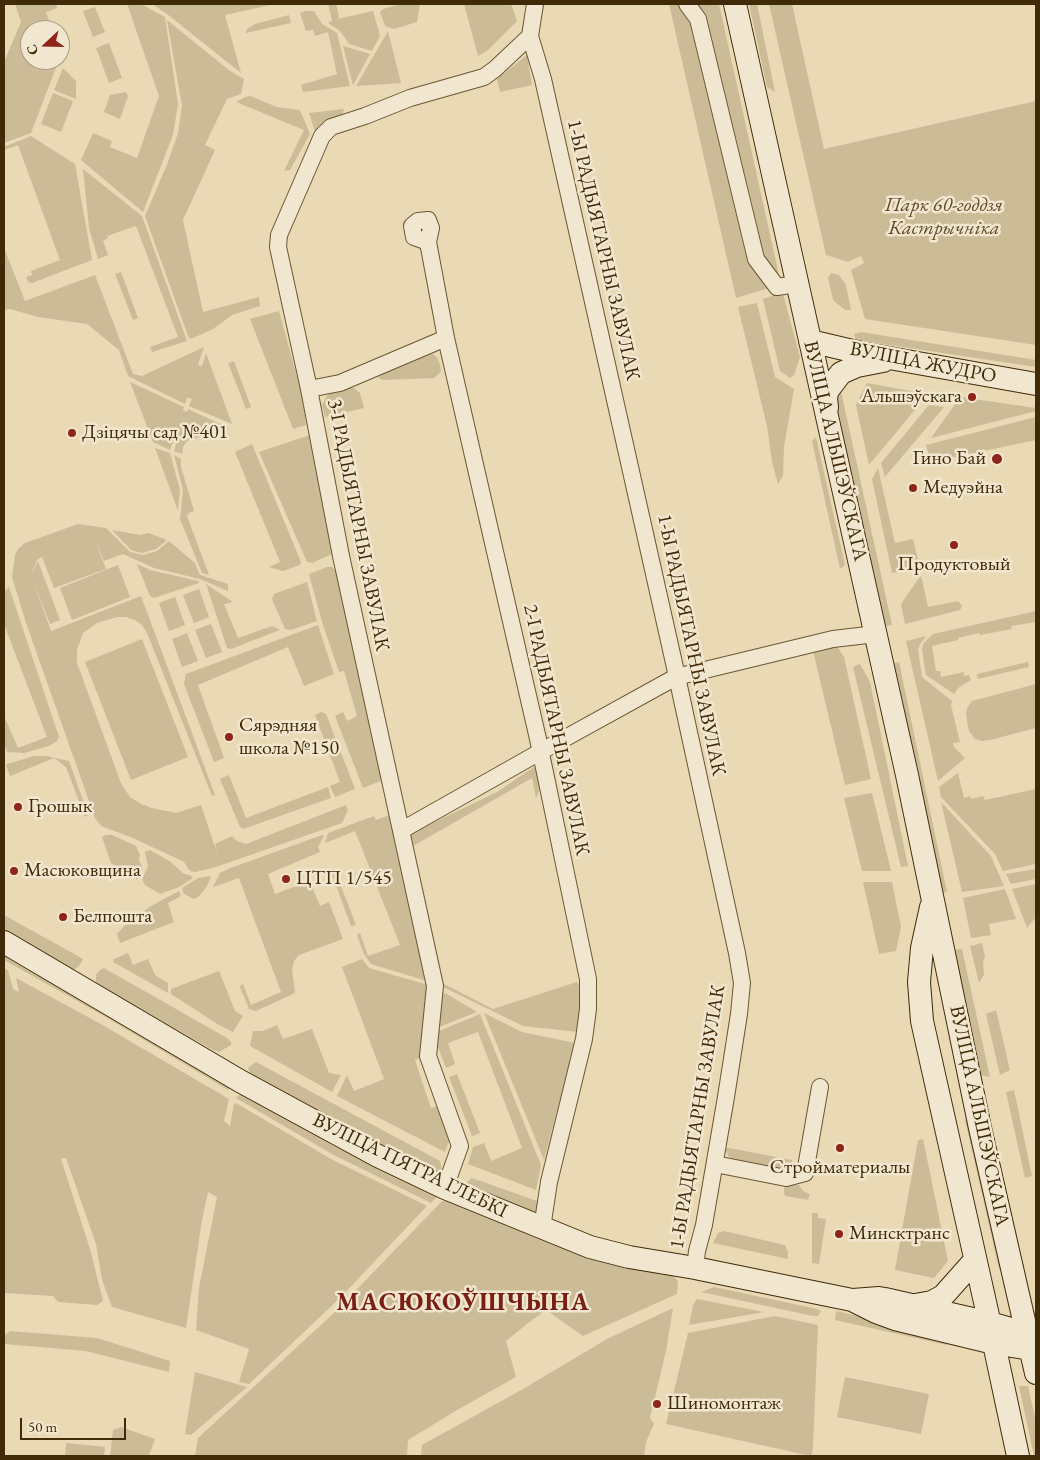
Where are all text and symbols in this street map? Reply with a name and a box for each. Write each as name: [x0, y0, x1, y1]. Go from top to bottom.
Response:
north arrow: [20, 20, 70, 70]
text: С: [22, 42, 42, 58]
street label: 1-Ы РАДЫЯТАРНЫ ЗАВУЛАК: [561, 117, 645, 383]
park label: Парк 60-годдзя Кастрычніка: [885, 194, 1003, 241]
street label: ВУЛІЦА ЖУДРО: [848, 337, 998, 389]
street label: ВУЛІЦА АЛЬШЭЎСКАГА: [798, 339, 872, 563]
place label: Альшэўскага: [861, 385, 962, 409]
marker: Альшэўскага: [966, 391, 978, 403]
street label: 3-І РАДЫЯТАРНЫ ЗАВУЛАК: [322, 397, 394, 653]
place label: Дзіцячы сад №401: [82, 421, 228, 445]
marker: Дзіцячы сад №401: [66, 427, 78, 439]
place label: Гино Бай: [913, 447, 986, 471]
marker: Гино Бай: [990, 452, 1004, 466]
place label: Медуэйна: [923, 476, 1003, 500]
marker: Медуэйна: [907, 482, 919, 494]
street label: 1-Ы РАДЫЯТАРНЫ ЗАВУЛАК: [651, 512, 731, 778]
marker: Продуктовый: [948, 539, 960, 551]
place label: Продуктовый: [897, 553, 1011, 577]
street label: 2-І РАДЫЯТАРНЫ ЗАВУЛАК: [518, 602, 594, 858]
place label: Сярэдняя школа №150: [239, 714, 339, 761]
marker: Сярэдняя школа №150: [223, 731, 235, 743]
place label: Грошык: [28, 795, 92, 819]
marker: Грошык: [12, 801, 24, 813]
place label: Масюковщина: [24, 859, 141, 883]
marker: Масюковщина: [8, 865, 20, 877]
place label: ЦТП 1/545: [296, 867, 392, 891]
marker: ЦТП 1/545: [280, 873, 292, 885]
place label: Белпошта: [73, 905, 152, 929]
marker: Белпошта: [57, 911, 69, 923]
street label: 1-Ы РАДЫЯТАРНЫ ЗАВУЛАК: [665, 983, 731, 1251]
street label: ВУЛІЦА АЛЬШЭЎСКАГА: [944, 1003, 1014, 1229]
street label: ВУЛІЦА ПЯТРА ГЛЕБКІ: [309, 1108, 511, 1224]
marker: Стройматериалы: [834, 1142, 846, 1154]
place label: Стройматериалы: [770, 1156, 910, 1180]
place label: Минсктранс: [849, 1222, 950, 1246]
marker: Минсктранс: [833, 1228, 845, 1240]
district label: МАСЮКОЎШЧЫНА: [335, 1288, 591, 1318]
place label: Шиномонтаж: [667, 1392, 781, 1416]
marker: Шиномонтаж: [651, 1398, 663, 1410]
scale bar: [22, 1408, 129, 1440]
text: 50 m: [28, 1417, 57, 1436]

